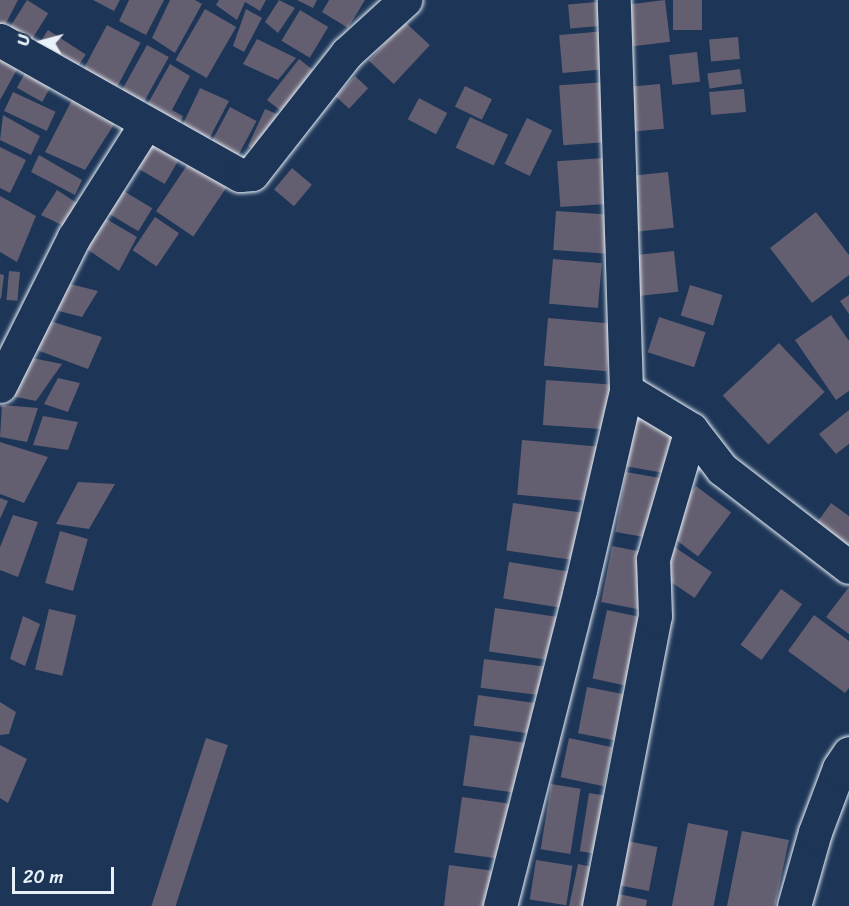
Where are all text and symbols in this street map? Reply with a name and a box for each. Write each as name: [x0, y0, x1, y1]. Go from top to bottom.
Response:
north arrow: [12, 12, 72, 72]
text: U: [9, 33, 39, 47]
scale bar: [15, 855, 117, 893]
text: 20 m: [23, 861, 63, 893]

